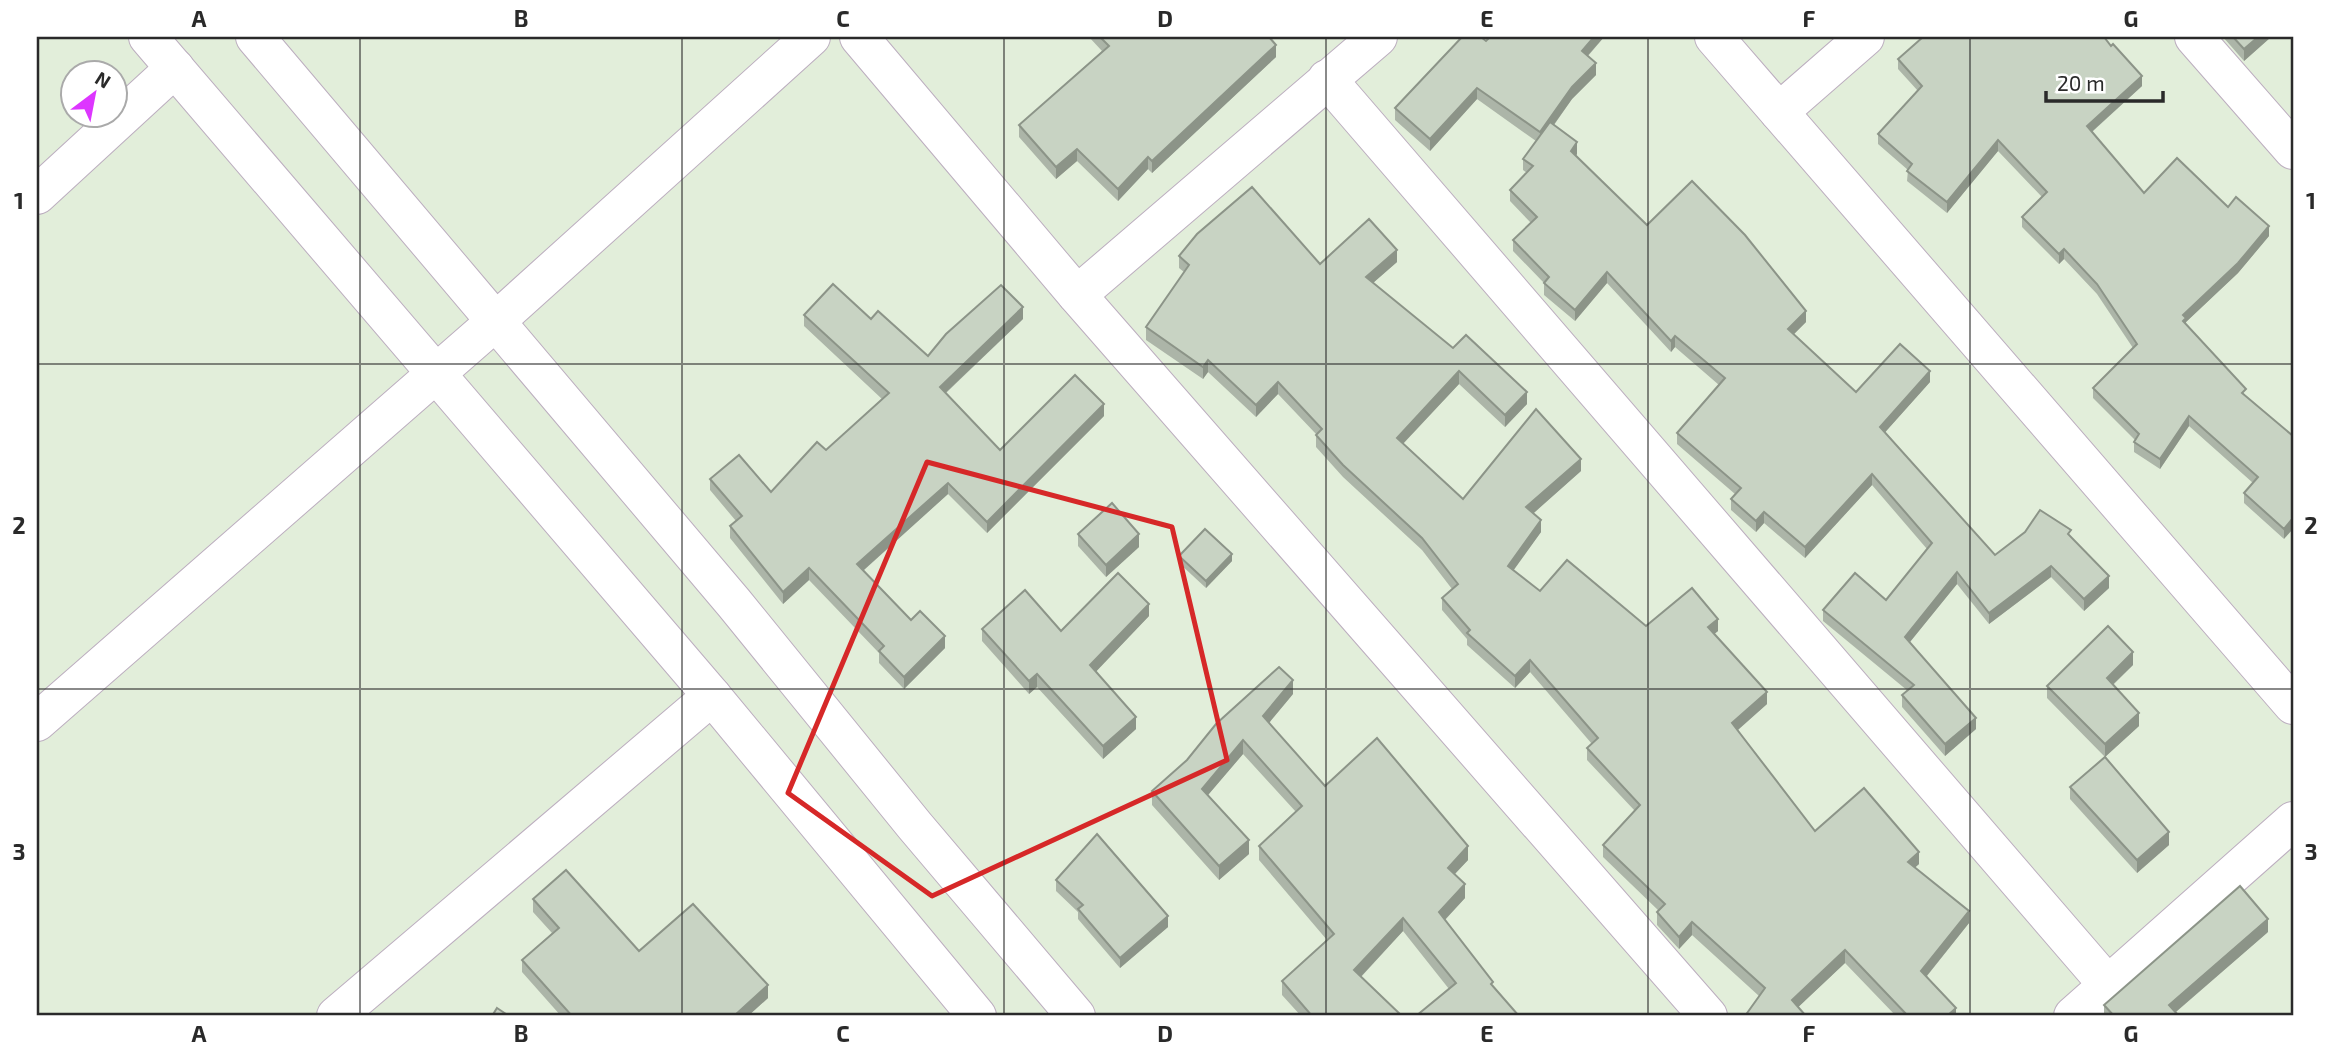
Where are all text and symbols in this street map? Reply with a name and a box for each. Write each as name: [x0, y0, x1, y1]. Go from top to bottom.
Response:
text: A: [191, 4, 207, 32]
text: B: [514, 4, 528, 32]
text: C: [836, 4, 850, 32]
text: D: [1157, 4, 1173, 32]
text: E: [1480, 4, 1494, 32]
text: F: [1803, 4, 1816, 32]
text: G: [2124, 4, 2138, 32]
north arrow: [60, 60, 130, 130]
scale bar: [2046, 60, 2164, 104]
text: N: [91, 66, 115, 93]
text: 20 m: [2057, 70, 2105, 95]
text: 1: [14, 186, 24, 214]
text: 1: [2306, 186, 2316, 214]
text: 2: [12, 511, 26, 539]
text: 2: [2304, 511, 2318, 539]
text: 3: [12, 837, 26, 865]
text: 3: [2304, 837, 2318, 865]
text: A: [191, 1019, 207, 1047]
text: B: [514, 1019, 528, 1047]
text: C: [836, 1019, 850, 1047]
text: D: [1157, 1019, 1173, 1047]
text: E: [1480, 1019, 1494, 1047]
text: F: [1803, 1019, 1816, 1047]
text: G: [2124, 1019, 2138, 1047]

